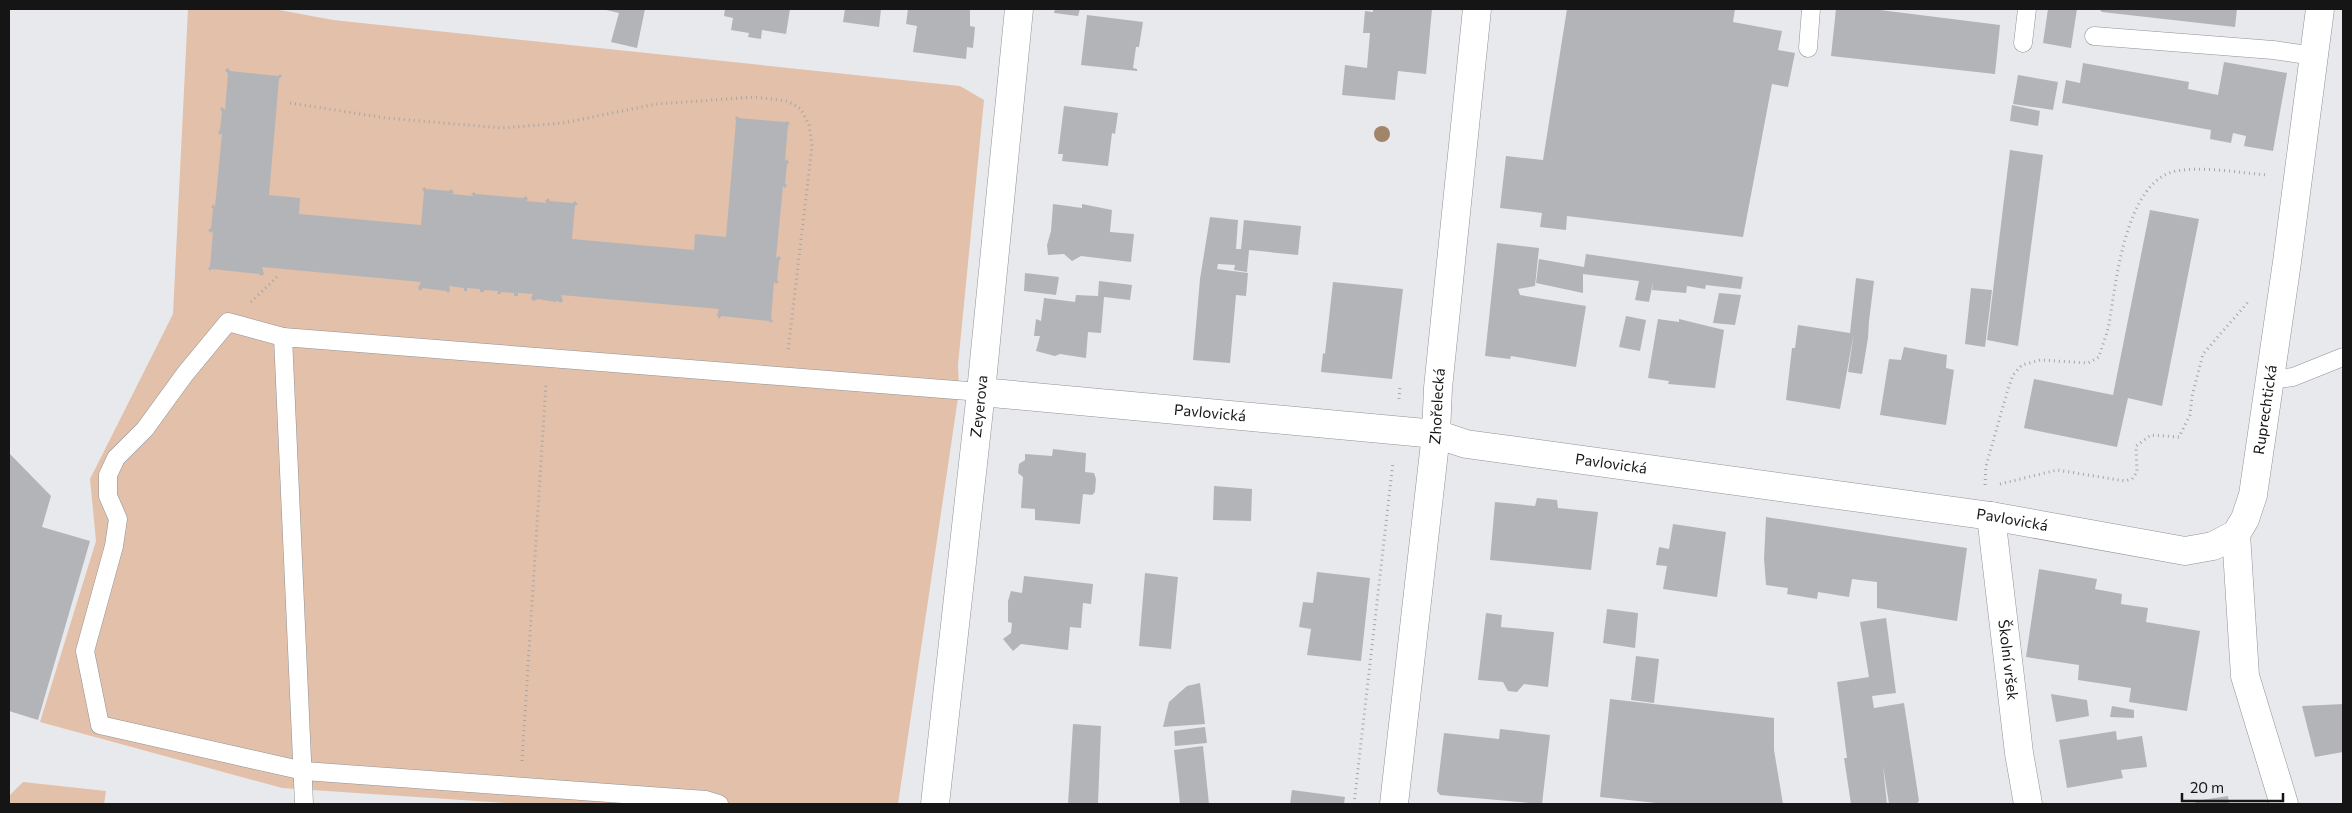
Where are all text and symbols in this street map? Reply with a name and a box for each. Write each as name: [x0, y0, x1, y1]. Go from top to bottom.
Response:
street label: Ruprechtická: [2249, 364, 2280, 456]
street label: Zhořelecká: [1425, 367, 1448, 445]
street label: Zeyerova: [966, 374, 991, 439]
street label: Pavlovická: [1173, 400, 1247, 424]
street label: Pavlovická: [1574, 449, 1648, 477]
street label: Pavlovická: [1975, 504, 2050, 534]
street label: Školní vršek: [1995, 618, 2023, 701]
scale bar: [2182, 770, 2283, 802]
text: 20 m: [2190, 778, 2224, 796]

